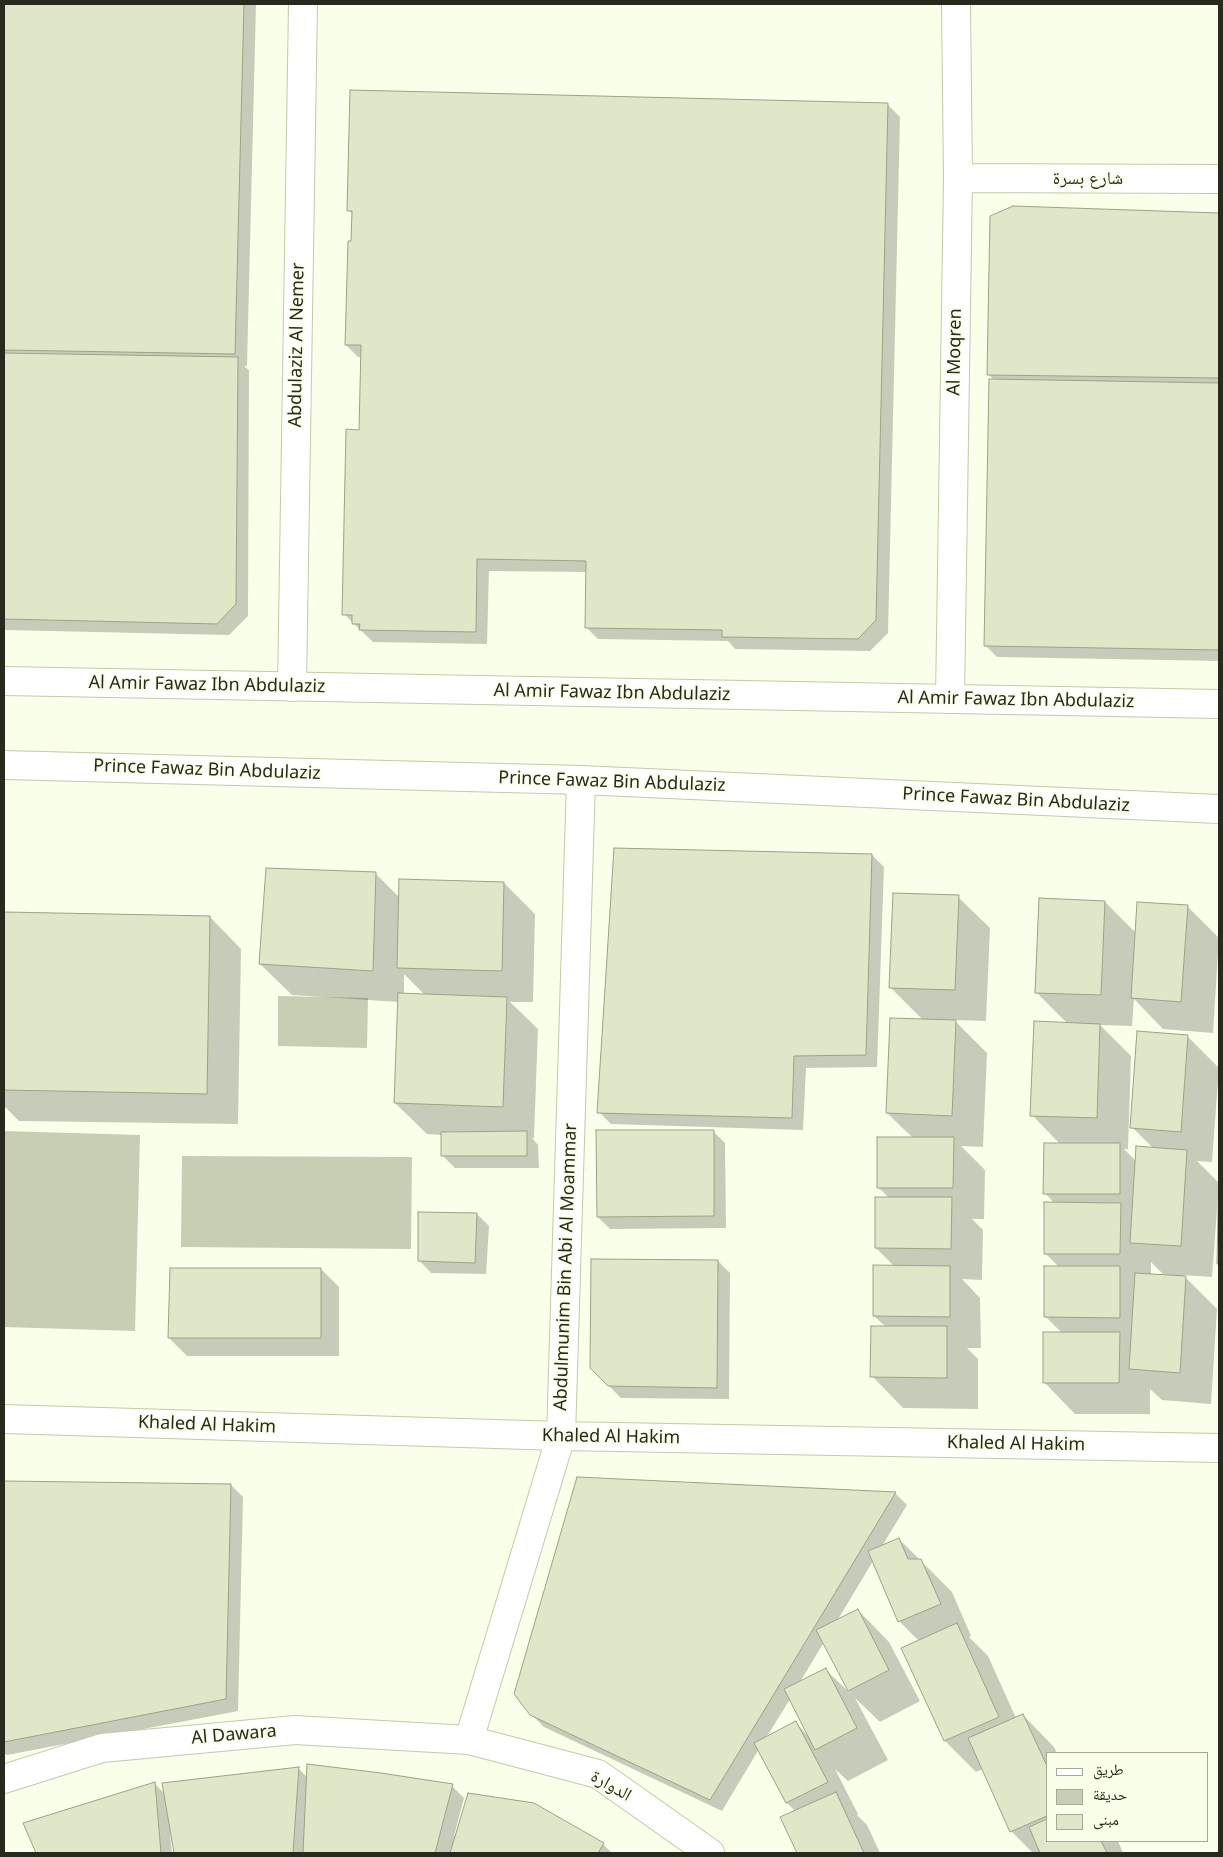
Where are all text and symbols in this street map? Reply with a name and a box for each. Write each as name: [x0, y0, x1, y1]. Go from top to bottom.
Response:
street label: شارع بسرة: [1053, 168, 1123, 190]
street label: Abdulaziz Al Nemer: [285, 262, 309, 428]
street label: Al Moqren: [943, 308, 967, 396]
street label: Al Amir Fawaz Ibn Abdulaziz: [88, 672, 326, 698]
street label: Al Amir Fawaz Ibn Abdulaziz: [493, 680, 731, 706]
street label: Al Amir Fawaz Ibn Abdulaziz: [897, 687, 1135, 713]
street label: Prince Fawaz Bin Abdulaziz: [93, 755, 321, 785]
street label: Prince Fawaz Bin Abdulaziz: [498, 767, 726, 797]
street label: Prince Fawaz Bin Abdulaziz: [902, 783, 1130, 817]
street label: Abdulmunim Bin Abi Al Moammar: [550, 1123, 582, 1411]
street label: Khaled Al Hakim: [138, 1412, 276, 1438]
street label: Khaled Al Hakim: [542, 1425, 680, 1449]
street label: Khaled Al Hakim: [947, 1432, 1085, 1456]
street label: Al Dawara: [190, 1721, 278, 1749]
legend: [1046, 1752, 1208, 1842]
text: طريق: [1093, 1759, 1124, 1779]
street label: الدوارة: [587, 1766, 635, 1806]
text: حديقة: [1093, 1784, 1127, 1804]
text: مبنى: [1093, 1809, 1119, 1829]

